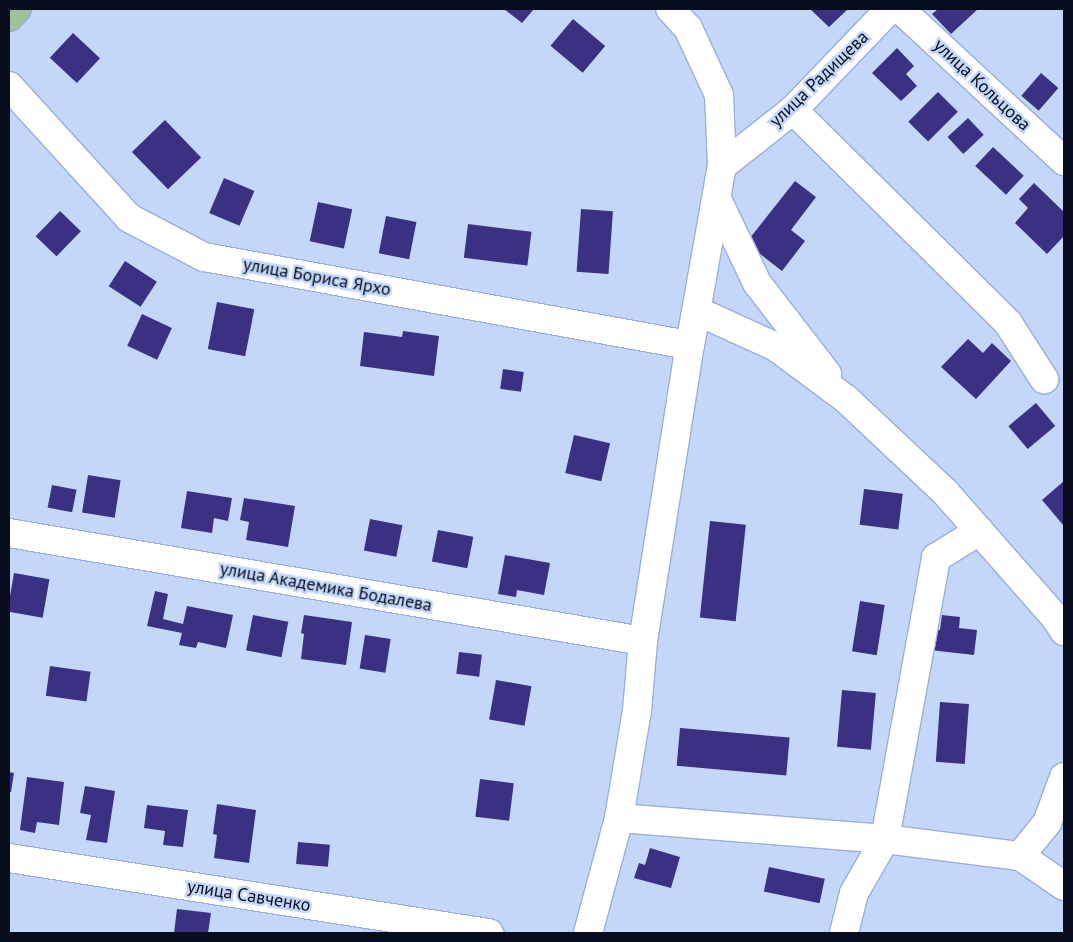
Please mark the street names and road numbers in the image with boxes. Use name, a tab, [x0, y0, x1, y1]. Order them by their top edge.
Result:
street label: улица Радищева	[765, 26, 873, 132]
street label: улица Кольцова	[929, 35, 1035, 135]
street label: улица Бориса Ярхо	[241, 253, 393, 301]
street label: улица Академика Бодалева	[218, 558, 434, 616]
street label: улица Савченко	[186, 876, 312, 916]

